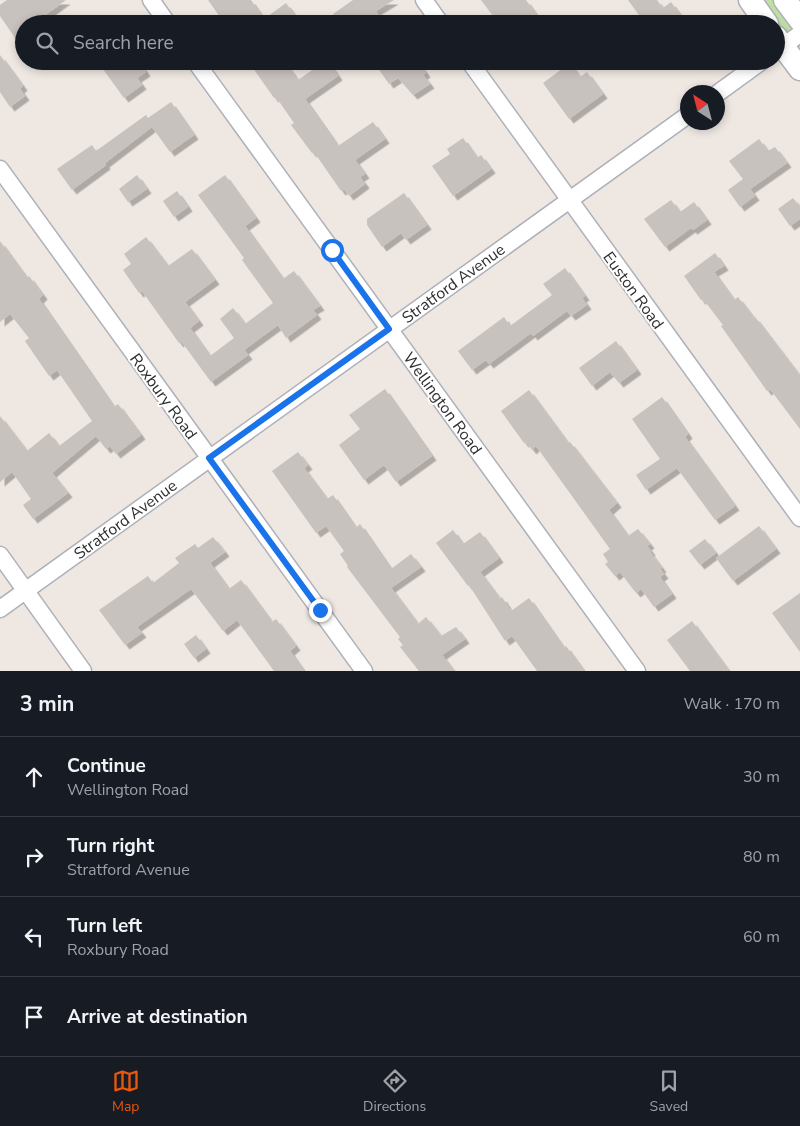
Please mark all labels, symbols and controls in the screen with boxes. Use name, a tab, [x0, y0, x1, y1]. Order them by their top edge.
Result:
search box	[15, 15, 785, 70]
icon: search	[33, 29, 61, 57]
text: Search here	[73, 30, 174, 56]
north arrow	[680, 85, 725, 130]
route start	[321, 239, 344, 262]
street label: Stratford Avenue	[397, 239, 510, 329]
street label: Euston Road	[598, 247, 669, 334]
street label: Wellington Road	[398, 348, 487, 459]
street label: Roxbury Road	[124, 349, 202, 444]
street label: Stratford Avenue	[69, 475, 182, 565]
route end	[309, 599, 332, 622]
text: 3 min	[20, 690, 74, 718]
text: Walk · 170 m	[684, 693, 780, 715]
text: Continue	[67, 753, 146, 779]
icon: ahead	[20, 763, 48, 791]
text: 30 m	[743, 766, 780, 788]
text: Wellington Road	[67, 779, 189, 801]
text: Turn right	[67, 833, 154, 859]
icon: right	[20, 843, 48, 871]
text: 80 m	[743, 846, 780, 868]
text: Stratford Avenue	[67, 859, 190, 881]
text: Turn left	[67, 913, 142, 939]
icon: left	[20, 923, 48, 951]
text: 60 m	[743, 926, 780, 948]
text: Roxbury Road	[67, 939, 169, 961]
icon: arrive	[20, 1003, 48, 1031]
text: Arrive at destination	[67, 1004, 248, 1030]
tab: Map	[112, 1067, 140, 1116]
tab: Directions	[363, 1067, 426, 1116]
tab: Saved	[650, 1067, 688, 1116]

